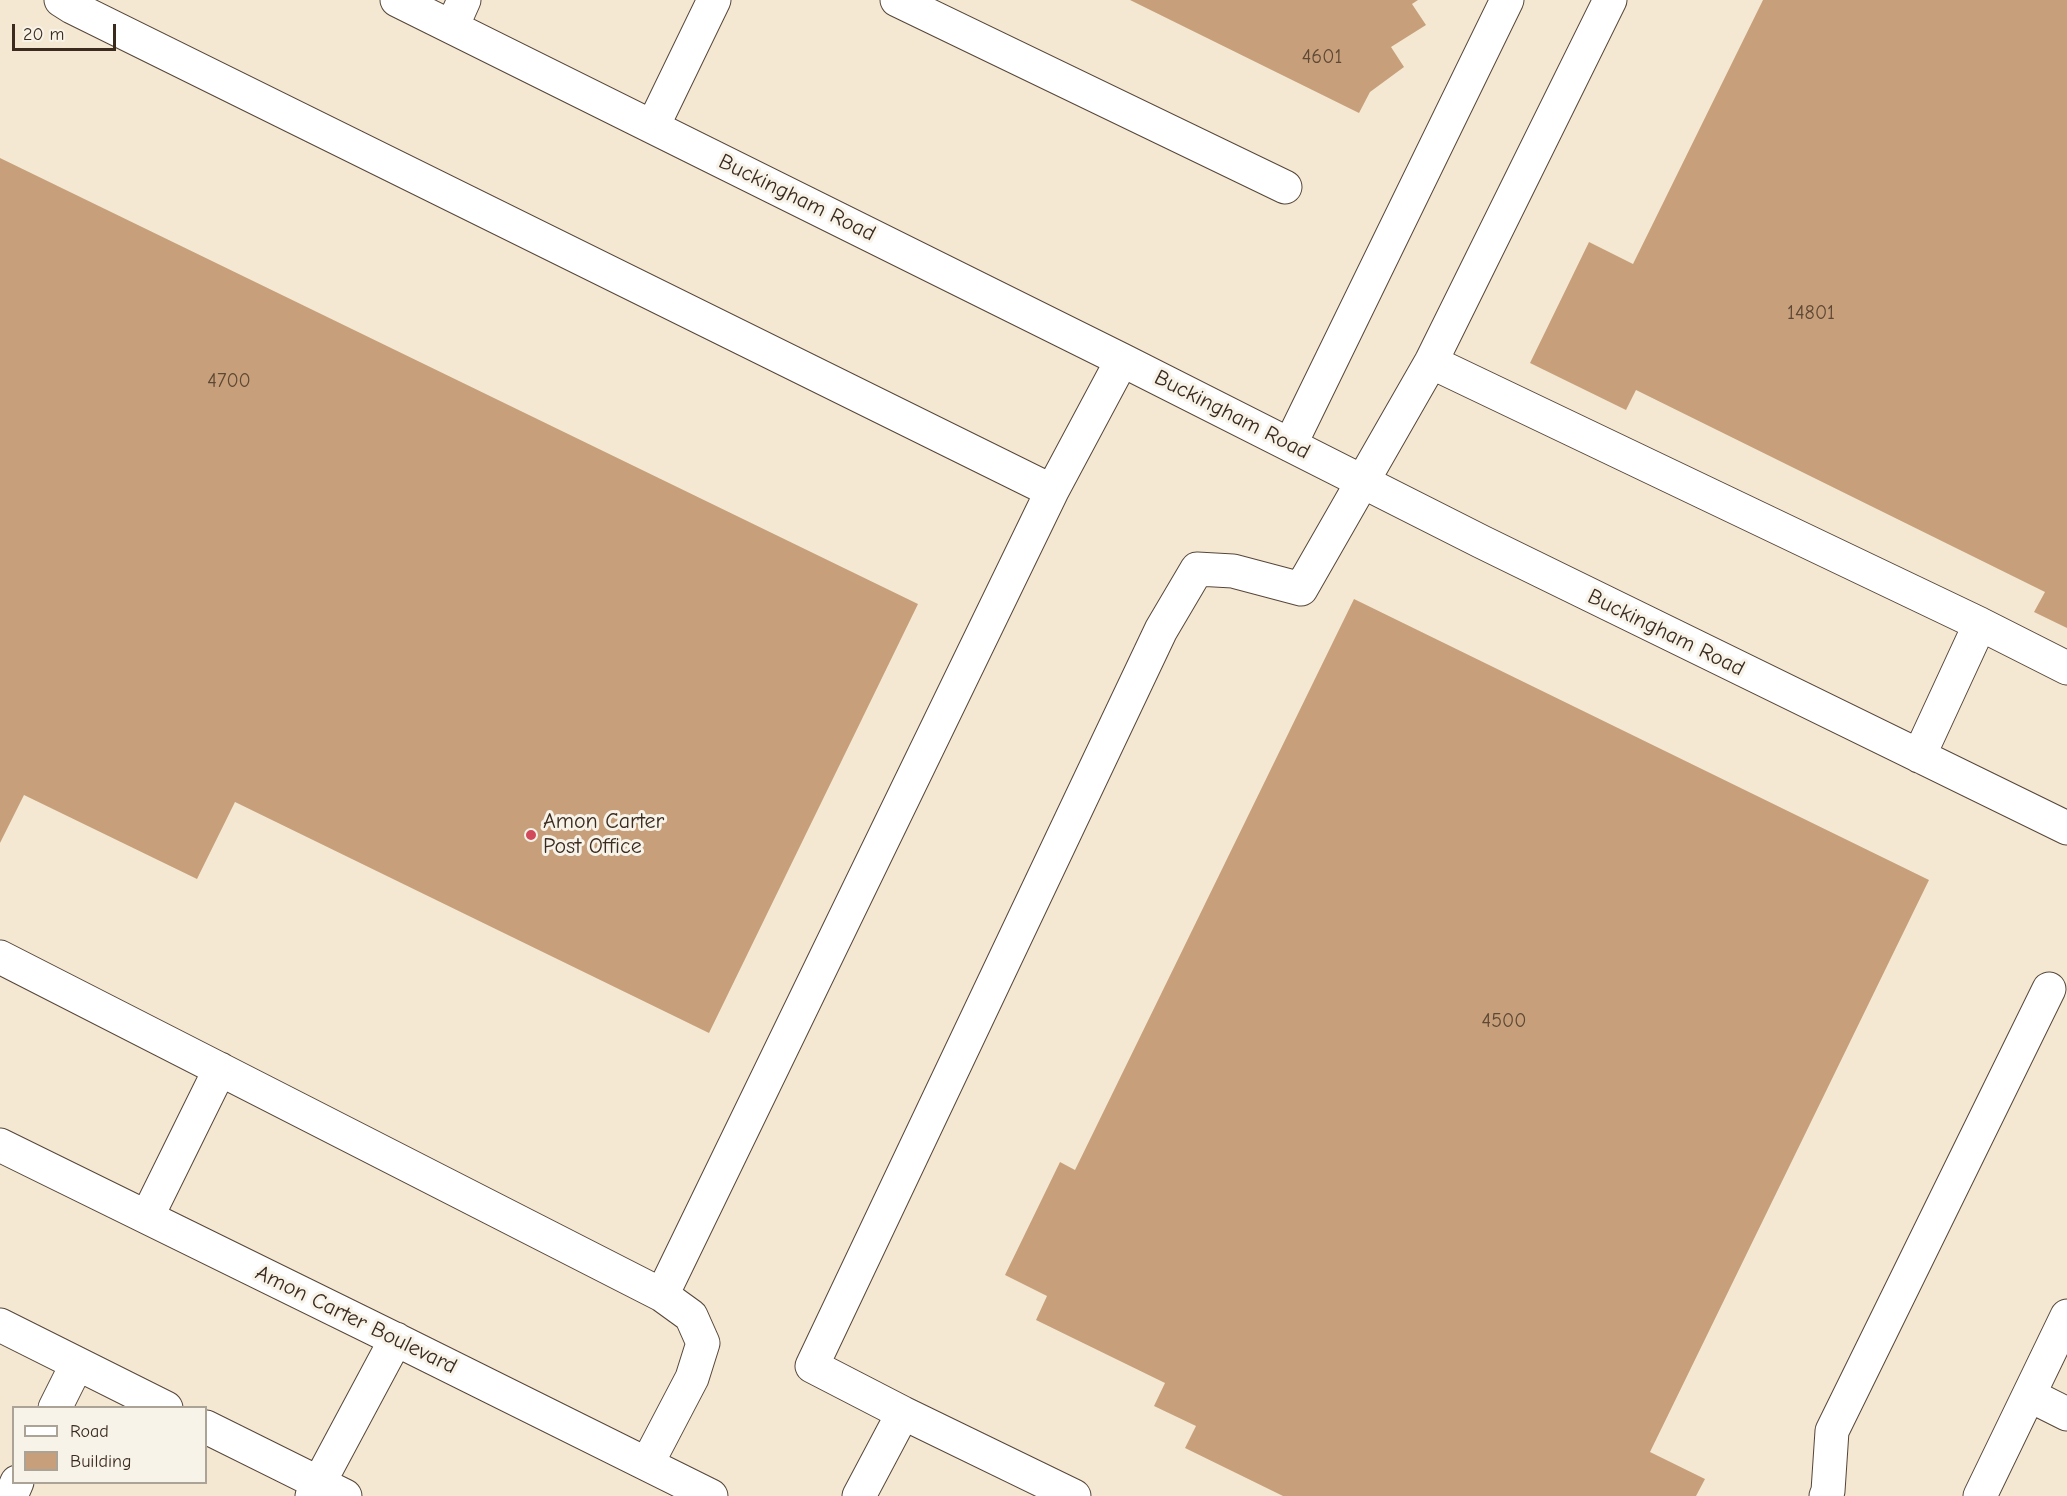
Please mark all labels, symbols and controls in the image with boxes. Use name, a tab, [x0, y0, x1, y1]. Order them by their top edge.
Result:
scale bar	[15, 12, 118, 50]
text: 20 m	[23, 24, 64, 45]
house number: 4601	[1302, 45, 1342, 69]
street label: Buckingham Road	[714, 149, 880, 247]
house number: 14801	[1787, 301, 1835, 325]
street label: Buckingham Road	[1150, 364, 1314, 466]
house number: 4700	[207, 369, 251, 393]
street label: Buckingham Road	[1583, 584, 1749, 682]
place label: Amon Carter Post Office	[543, 809, 664, 860]
marker: Amon Carter Post Office	[524, 828, 538, 842]
house number: 4500	[1482, 1009, 1526, 1033]
street label: Amon Carter Boulevard	[251, 1260, 461, 1380]
legend	[12, 1406, 207, 1484]
text: Road	[70, 1421, 109, 1442]
text: Building	[70, 1451, 132, 1472]

